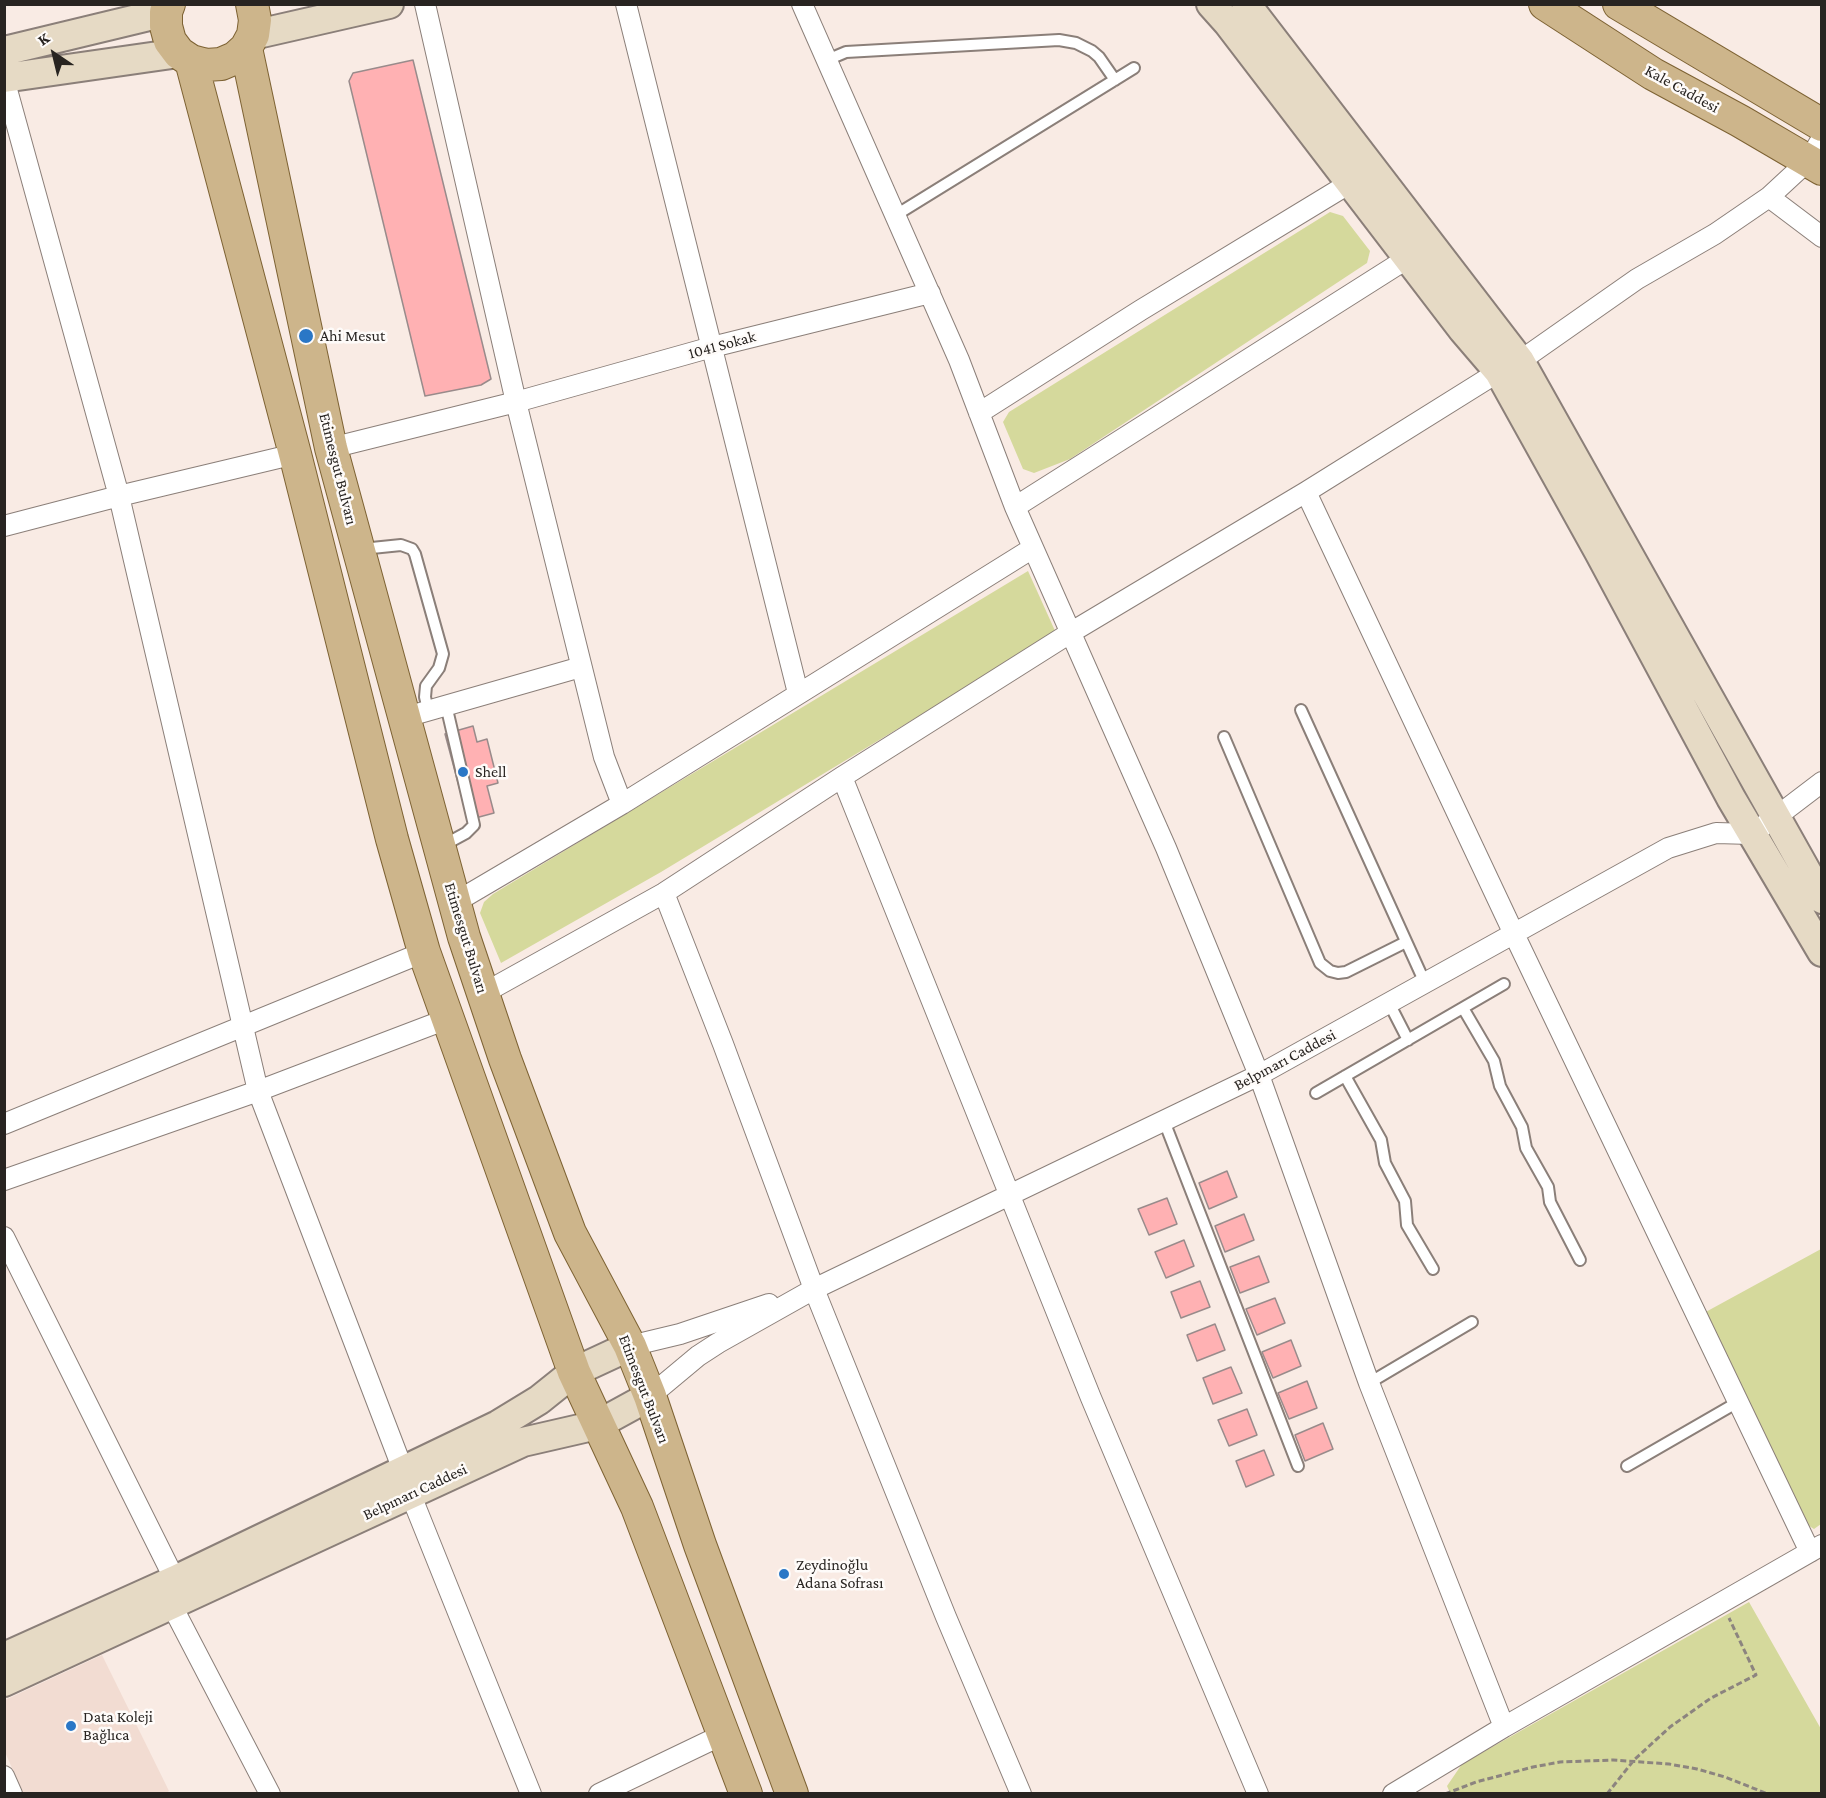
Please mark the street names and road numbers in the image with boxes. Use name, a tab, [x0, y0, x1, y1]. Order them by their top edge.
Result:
street label: Kale Caddesi	[1642, 61, 1722, 117]
street label: 1041 Sokak	[686, 327, 758, 363]
street label: Etimesgut Bulvarı	[315, 411, 361, 527]
street label: Etimesgut Bulvarı	[440, 880, 492, 996]
street label: Belpınarı Caddesi	[1231, 1025, 1339, 1095]
street label: Etimesgut Bulvarı	[614, 1332, 674, 1446]
street label: Belpınarı Caddesi	[360, 1460, 470, 1524]

